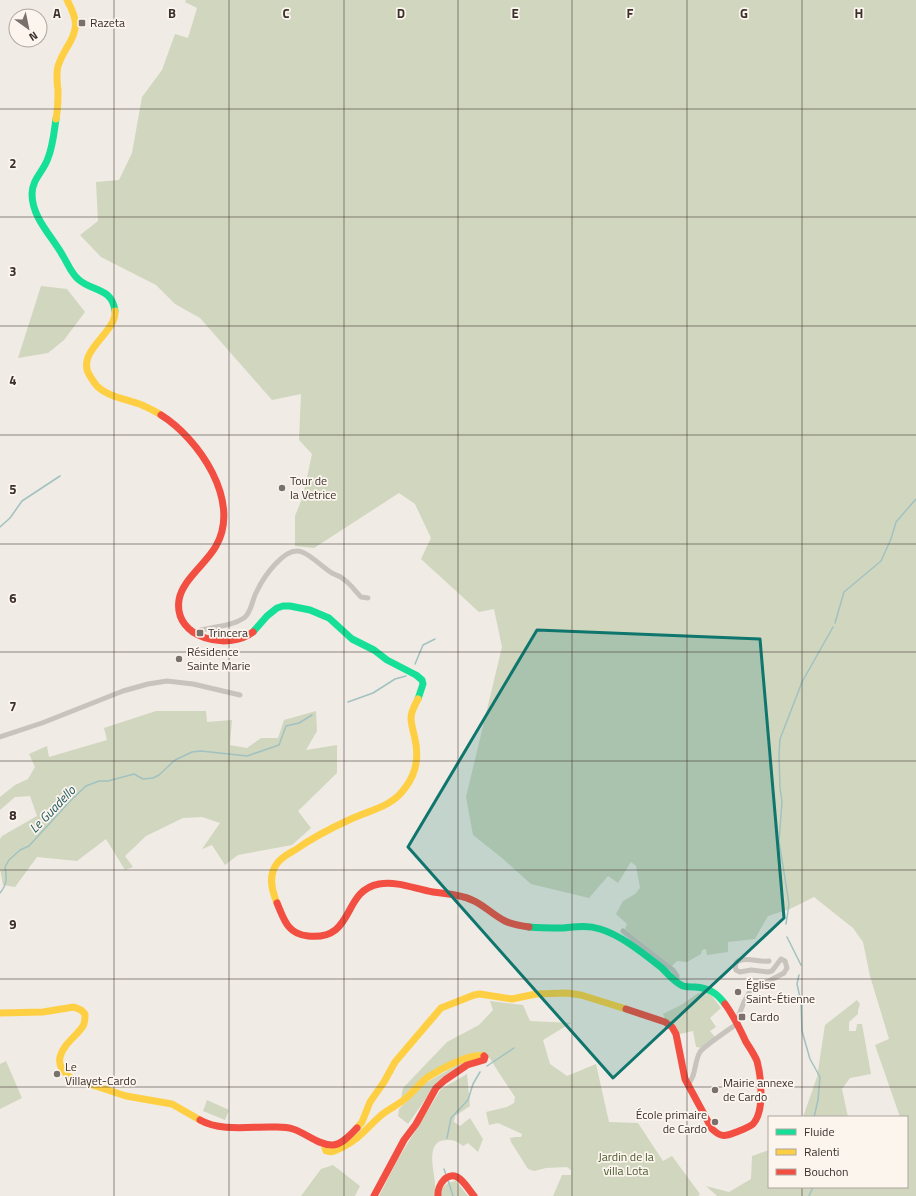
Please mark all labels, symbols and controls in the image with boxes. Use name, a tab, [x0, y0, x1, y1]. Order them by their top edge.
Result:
text: A	[53, 3, 61, 23]
text: B	[168, 3, 176, 23]
text: C	[282, 3, 290, 23]
text: D	[397, 3, 405, 23]
text: E	[511, 3, 519, 23]
text: F	[627, 3, 634, 23]
text: G	[740, 3, 748, 23]
text: H	[855, 3, 863, 23]
north arrow	[8, 8, 48, 48]
place label: Razeta	[90, 13, 125, 32]
marker: Razeta	[77, 18, 87, 28]
text: N	[26, 28, 41, 45]
text: 2	[9, 153, 17, 173]
text: 3	[9, 261, 17, 281]
text: 4	[9, 370, 17, 390]
place label: Tour de la Vetrice	[290, 471, 336, 504]
text: 5	[9, 479, 17, 499]
marker: Tour de la Vetrice	[277, 483, 287, 493]
text: 6	[9, 588, 17, 608]
place label: Trincera	[208, 623, 248, 642]
marker: Trincera	[195, 628, 205, 638]
place label: Résidence Sainte Marie	[187, 642, 250, 675]
marker: Résidence Sainte Marie	[174, 654, 184, 664]
text: 7	[9, 696, 17, 716]
water label: Le Guadello	[24, 780, 80, 837]
text: 8	[9, 805, 17, 825]
text: 9	[9, 914, 17, 934]
place label: Église Saint-Étienne	[746, 975, 815, 1008]
marker: Église Saint-Étienne	[733, 987, 743, 997]
place label: Cardo	[750, 1007, 779, 1026]
marker: Cardo	[737, 1012, 747, 1022]
place label: Le Villayet-Cardo	[65, 1057, 136, 1090]
marker: Le Villayet-Cardo	[52, 1069, 62, 1079]
place label: Mairie annexe de Cardo	[723, 1073, 793, 1106]
marker: Mairie annexe de Cardo	[710, 1085, 720, 1095]
place label: École primaire de Cardo	[636, 1105, 707, 1138]
legend	[768, 1116, 908, 1188]
marker: École primaire de Cardo	[710, 1117, 720, 1127]
text: Fluide	[804, 1122, 835, 1141]
text: Ralenti	[804, 1142, 839, 1161]
park label: Jardin de la villa Lota	[598, 1147, 654, 1180]
text: Bouchon	[804, 1162, 849, 1181]

